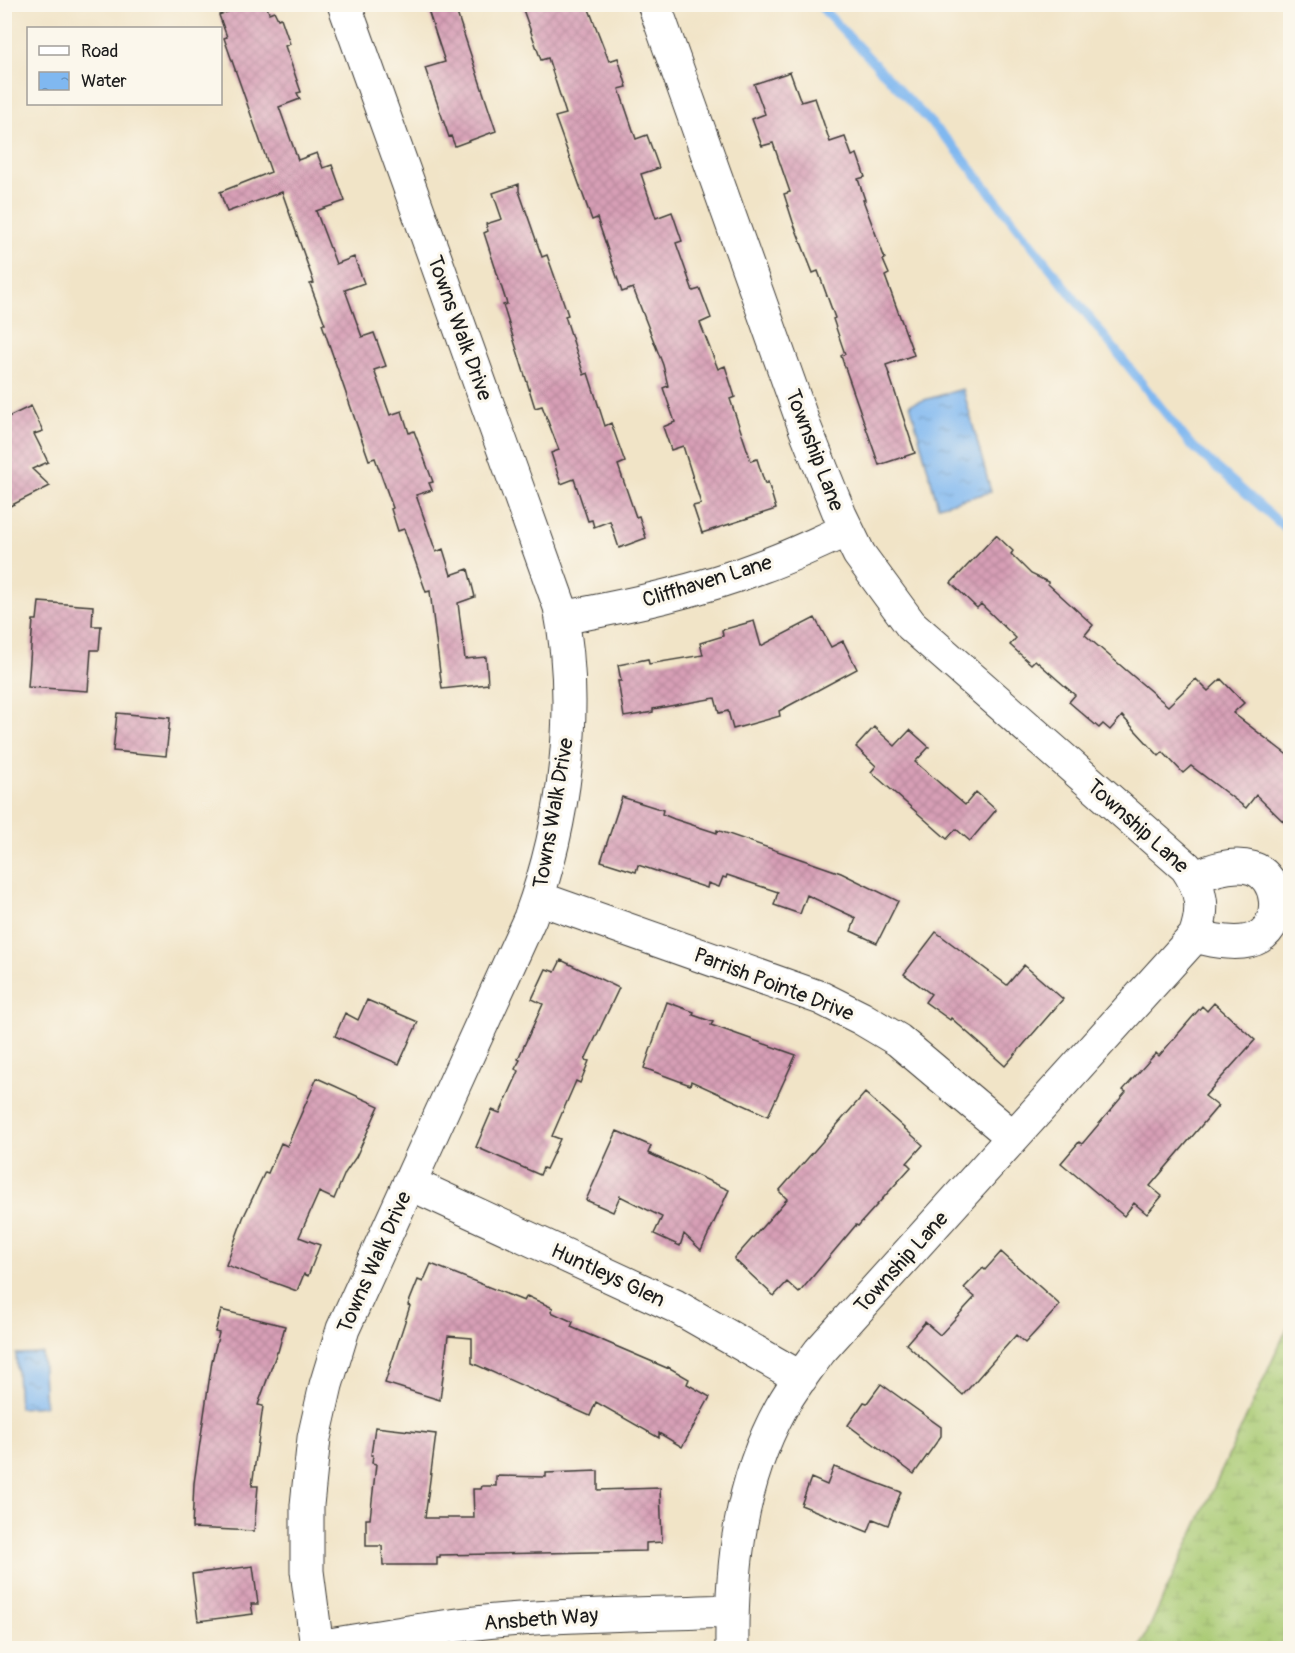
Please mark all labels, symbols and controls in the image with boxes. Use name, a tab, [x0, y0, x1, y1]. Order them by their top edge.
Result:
legend	[27, 27, 222, 105]
text: Road	[81, 40, 118, 63]
text: Water	[81, 70, 127, 93]
street label: Towns Walk Drive	[421, 252, 498, 405]
street label: Township Lane	[779, 385, 850, 516]
street label: Cliffhaven Lane	[639, 549, 776, 614]
street label: Towns Walk Drive	[527, 735, 580, 890]
street label: Township Lane	[1081, 773, 1195, 880]
street label: Parrish Pointe Drive	[690, 942, 858, 1028]
street label: Towns Walk Drive	[331, 1187, 418, 1337]
street label: Township Lane	[848, 1205, 955, 1319]
street label: Huntleys Glen	[546, 1237, 669, 1314]
street label: Ansbeth Way	[483, 1602, 599, 1637]

